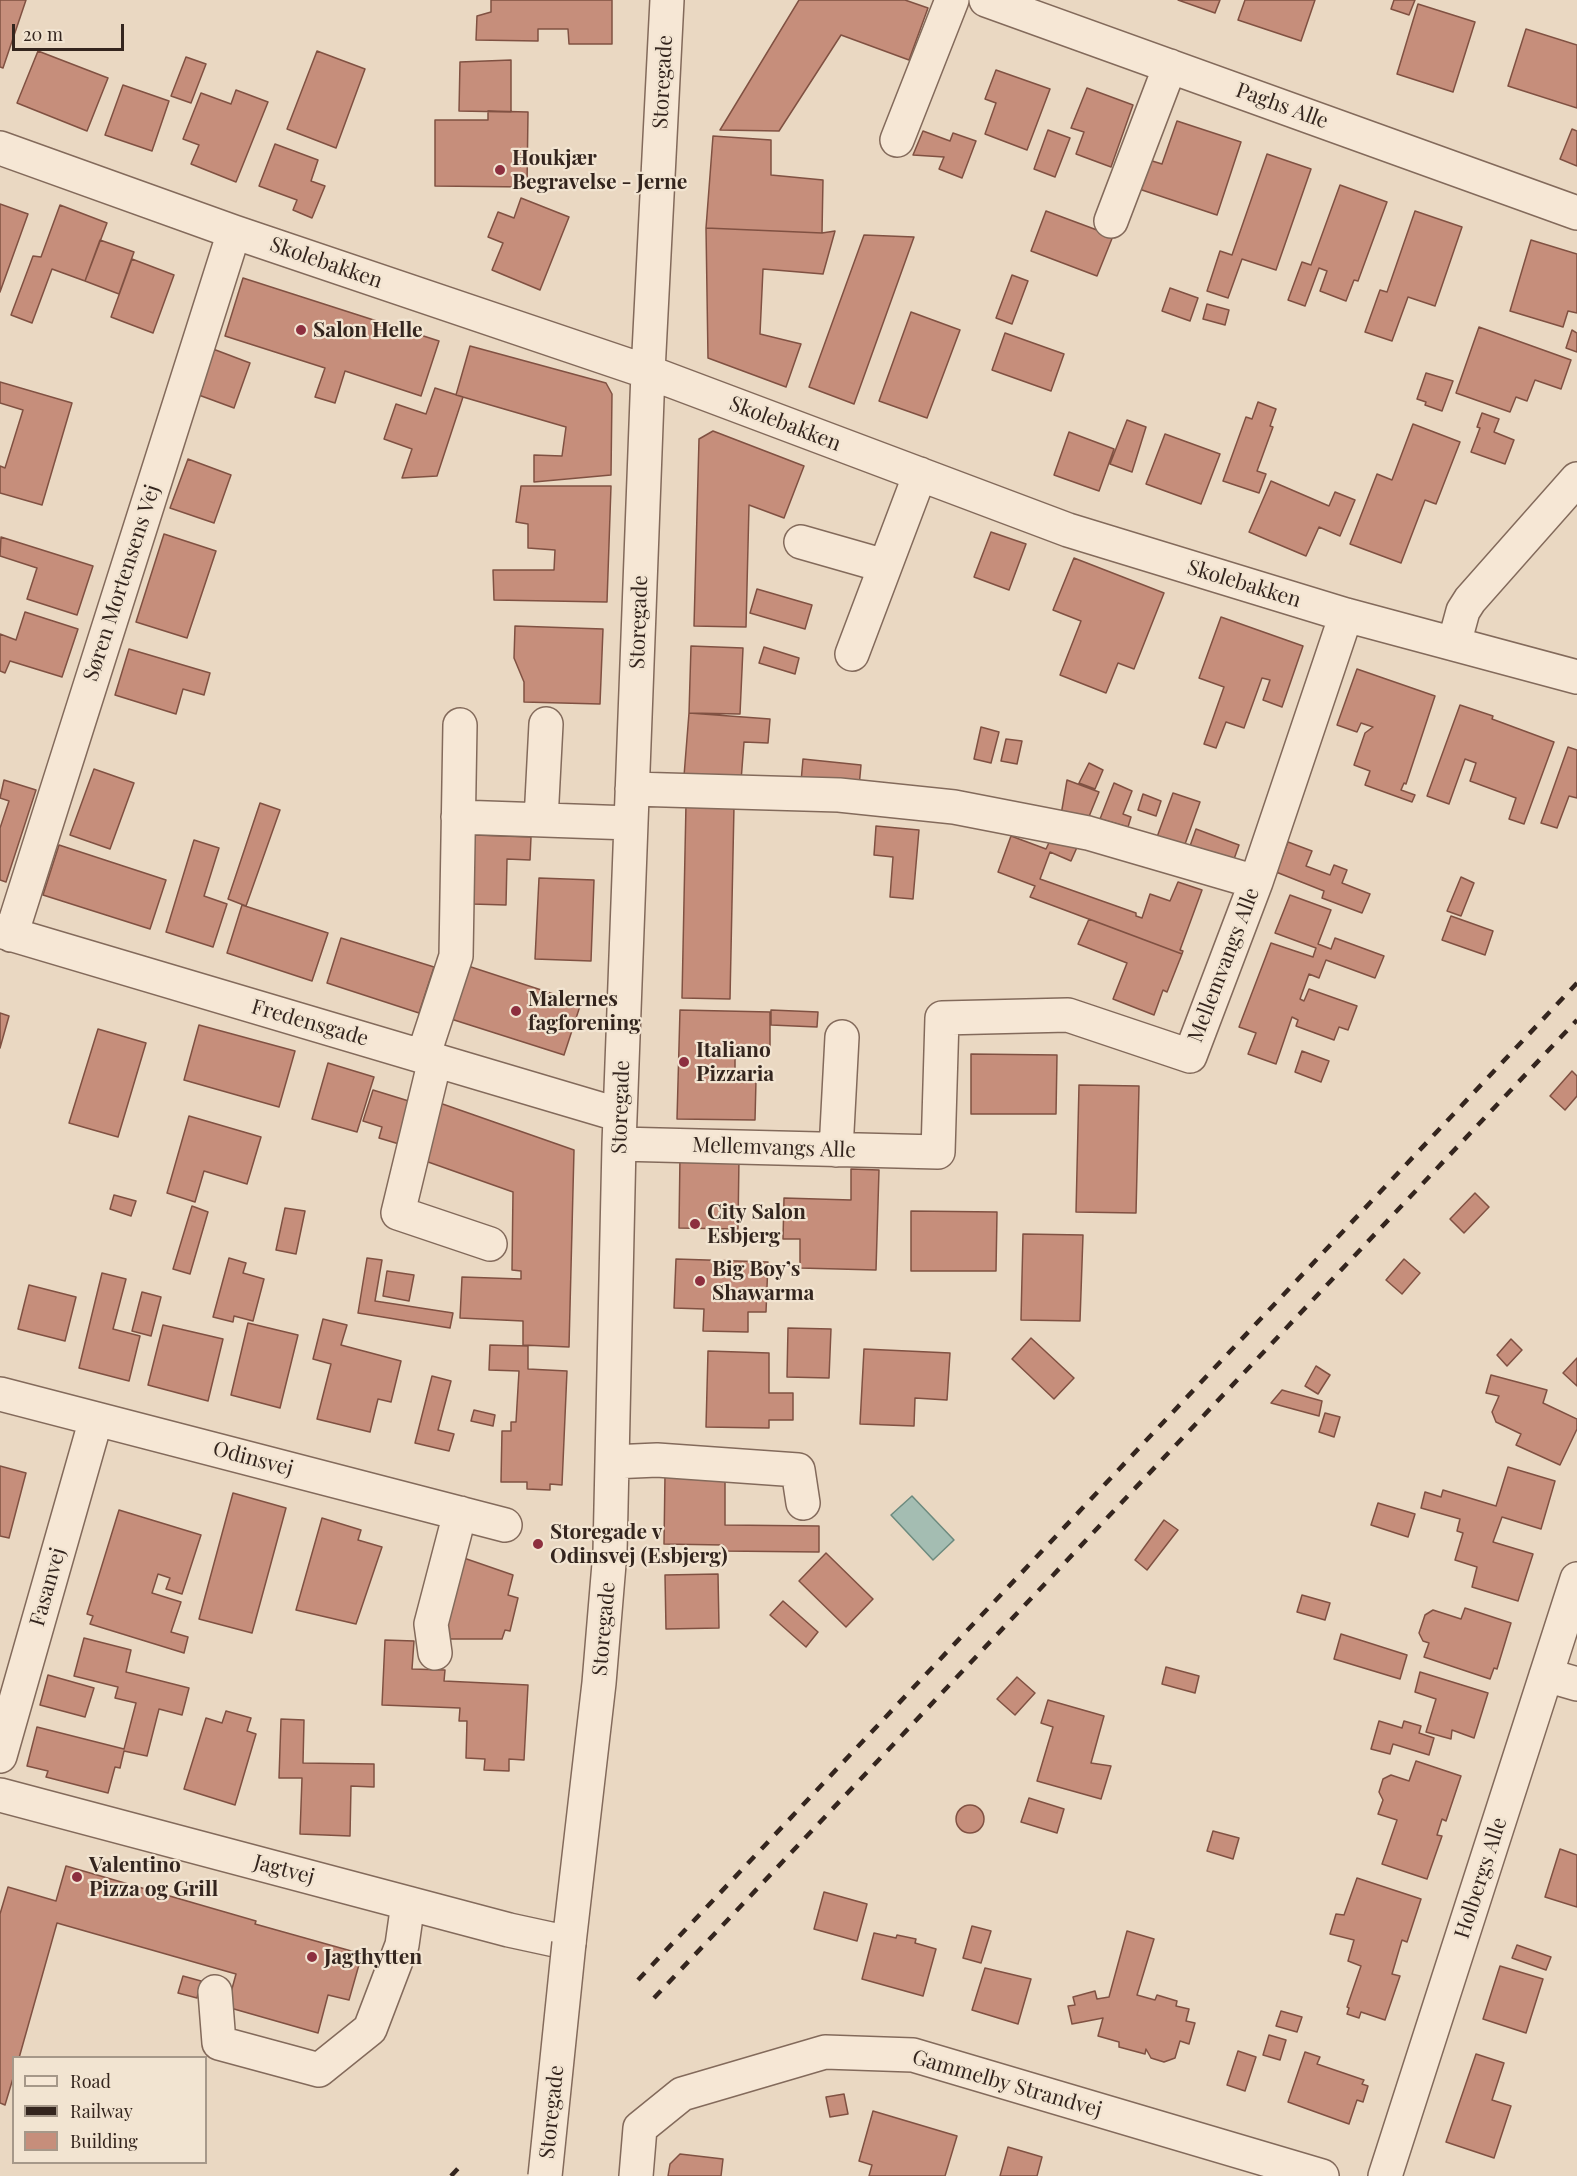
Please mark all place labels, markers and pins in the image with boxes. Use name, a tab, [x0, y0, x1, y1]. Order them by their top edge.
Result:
place label: Houkjær Begravelse - Jerne	[512, 145, 687, 195]
marker: Houkjær Begravelse - Jerne	[493, 163, 507, 177]
place label: Salon Helle	[313, 317, 423, 343]
marker: Salon Helle	[294, 323, 308, 337]
place label: Malernes fagforening	[528, 986, 641, 1036]
marker: Malernes fagforening	[509, 1004, 523, 1018]
place label: Italiano Pizzaria	[696, 1037, 774, 1087]
marker: Italiano Pizzaria	[677, 1055, 691, 1069]
place label: City Salon Esbjerg	[707, 1199, 806, 1249]
marker: City Salon Esbjerg	[688, 1217, 702, 1231]
place label: Big Boy’s Shawarma	[712, 1256, 814, 1306]
marker: Big Boy’s Shawarma	[693, 1274, 707, 1288]
place label: Storegade v Odinsvej (Esbjerg)	[550, 1519, 728, 1569]
marker: Storegade v Odinsvej (Esbjerg)	[531, 1537, 545, 1551]
place label: Valentino Pizza og Grill	[89, 1852, 218, 1902]
marker: Valentino Pizza og Grill	[70, 1870, 84, 1884]
place label: Jagthytten	[324, 1944, 422, 1970]
marker: Jagthytten	[305, 1950, 319, 1964]

